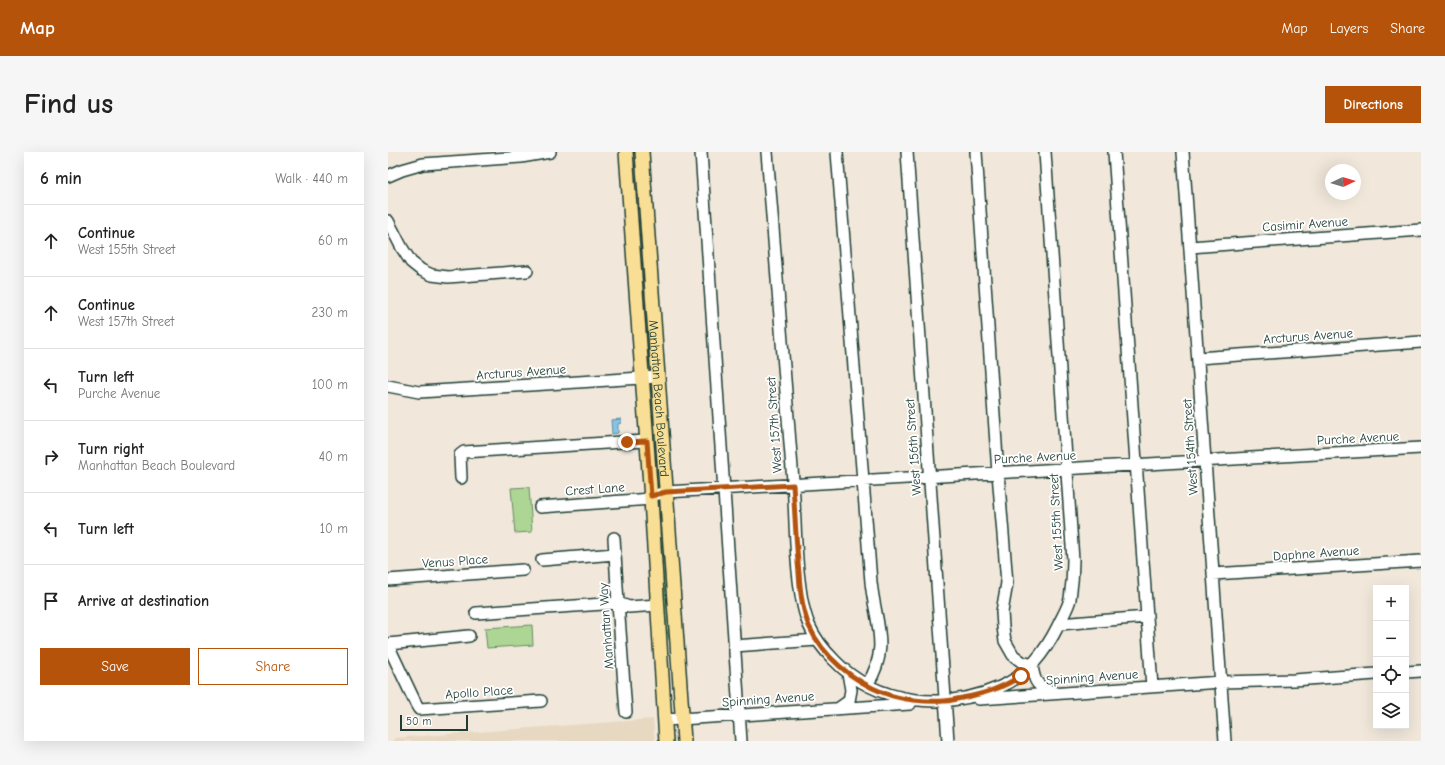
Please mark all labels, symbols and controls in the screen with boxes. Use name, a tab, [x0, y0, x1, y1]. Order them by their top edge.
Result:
text: Map	[20, 17, 55, 39]
text: Map	[1281, 20, 1308, 37]
text: Layers	[1330, 20, 1368, 37]
text: Share	[1390, 20, 1425, 37]
button: Directions	[1325, 86, 1421, 123]
text: Find us	[24, 88, 113, 120]
north arrow	[1325, 164, 1361, 200]
text: 6 min	[40, 169, 82, 188]
text: Walk · 440 m	[275, 171, 348, 186]
street label: Casimir Avenue	[1262, 213, 1349, 234]
text: Continue	[78, 224, 135, 242]
icon: ahead	[40, 230, 62, 252]
text: 60 m	[318, 233, 348, 248]
text: West 155th Street	[78, 242, 175, 257]
text: Continue	[78, 296, 135, 314]
icon: ahead	[40, 302, 62, 324]
text: 230 m	[312, 305, 348, 320]
text: West 157th Street	[78, 314, 174, 329]
street label: Manhattan Beach Boulevard	[646, 319, 673, 477]
street label: Arcturus Avenue	[1263, 325, 1354, 347]
street label: Arcturus Avenue	[476, 361, 567, 383]
text: Turn left	[78, 368, 134, 386]
icon: left	[40, 374, 62, 396]
street label: West 157th Street	[763, 375, 785, 474]
text: 100 m	[312, 377, 348, 392]
text: Purche Avenue	[78, 386, 160, 401]
street label: West 156th Street	[902, 397, 924, 496]
street label: West 154th Street	[1179, 397, 1201, 496]
street label: Purche Avenue	[1316, 428, 1400, 448]
route end	[618, 433, 636, 451]
text: Turn right	[78, 440, 144, 458]
icon: right	[40, 446, 62, 468]
street label: Purche Avenue	[993, 447, 1077, 467]
text: 40 m	[319, 449, 348, 464]
text: Manhattan Beach Boulevard	[78, 458, 235, 473]
street label: West 155th Street	[1046, 472, 1066, 571]
street label: Crest Lane	[565, 479, 626, 499]
icon: left	[40, 518, 62, 540]
text: Turn left	[78, 520, 134, 538]
text: 10 m	[320, 521, 348, 536]
street label: Daphne Avenue	[1272, 542, 1360, 563]
street label: Venus Place	[422, 551, 489, 571]
street label: Manhattan Way	[595, 582, 617, 670]
map controls	[1373, 585, 1409, 729]
button: +	[1373, 585, 1409, 621]
icon: arrive	[40, 590, 62, 612]
text: Arrive at destination	[78, 592, 209, 610]
button: −	[1373, 621, 1409, 657]
button: Save	[40, 648, 190, 685]
button: Share	[198, 648, 348, 685]
button: locate	[1373, 657, 1409, 693]
street label: Spinning Avenue	[1045, 666, 1139, 688]
route start	[1012, 667, 1030, 685]
street label: Apollo Place	[445, 682, 514, 702]
street label: Spinning Avenue	[721, 688, 815, 710]
button: layers	[1373, 693, 1409, 729]
scale bar	[400, 713, 468, 732]
text: 50 m	[406, 715, 431, 728]

